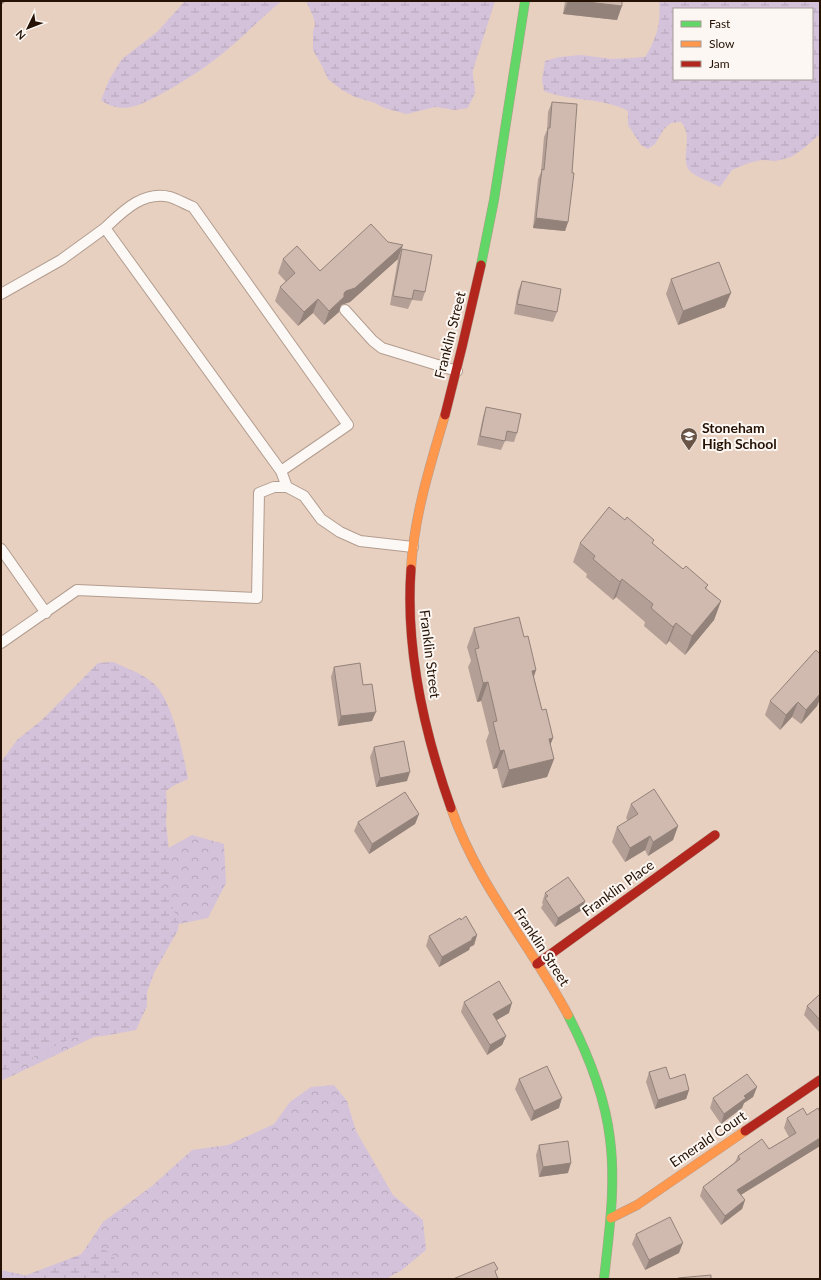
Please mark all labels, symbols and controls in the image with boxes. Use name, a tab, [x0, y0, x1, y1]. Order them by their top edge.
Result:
north arrow	[8, 8, 48, 48]
legend	[673, 8, 813, 80]
text: Fast	[709, 16, 731, 31]
text: N	[13, 28, 28, 43]
text: Slow	[709, 36, 735, 51]
text: Jam	[709, 56, 730, 71]
street label: Franklin Street	[430, 290, 469, 380]
place label: Stoneham High School	[702, 419, 777, 452]
school or university icon: Stoneham High School	[679, 426, 699, 451]
street label: Franklin Street	[417, 609, 444, 699]
street label: Franklin Place	[578, 856, 657, 919]
street label: Franklin Street	[511, 905, 574, 989]
street label: Emerald Court	[666, 1107, 749, 1170]

